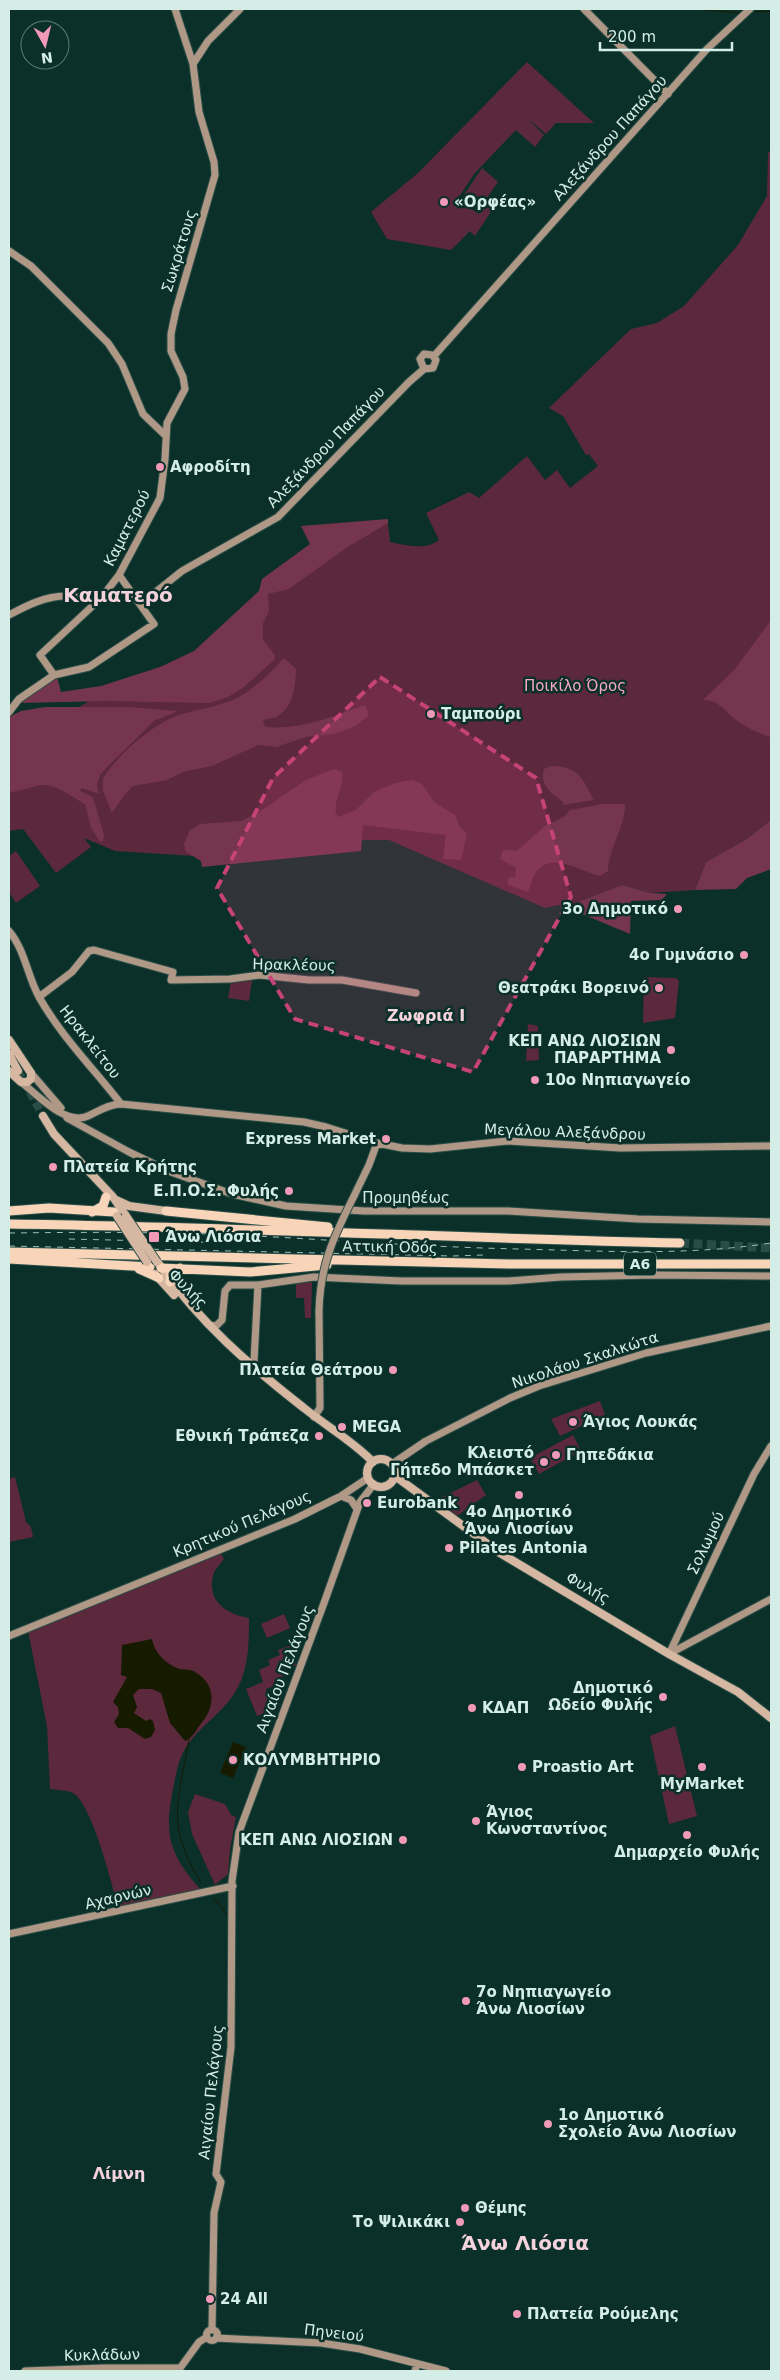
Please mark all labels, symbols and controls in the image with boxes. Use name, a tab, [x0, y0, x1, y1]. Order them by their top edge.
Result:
north arrow	[20, 20, 70, 70]
scale bar	[600, 20, 732, 52]
text: 200 m	[608, 28, 656, 46]
text: N	[40, 49, 54, 67]
street label: Αλεξάνδρου Παπάγου	[549, 72, 671, 204]
place label: «Ορφέας»	[454, 193, 536, 211]
marker: «Ορφέας»	[438, 196, 450, 208]
street label: Σωκράτους	[158, 207, 200, 295]
street label: Αλεξάνδρου Παπάγου	[263, 382, 389, 512]
place label: Αφροδίτη	[170, 458, 251, 476]
marker: Αφροδίτη	[154, 461, 166, 473]
street label: Καματερού	[100, 487, 154, 569]
district label: Καματερό	[63, 583, 173, 607]
park label: Ποικίλο Όρος	[524, 677, 626, 695]
place label: Ταμπούρι	[441, 705, 522, 723]
marker: Ταμπούρι	[425, 708, 437, 720]
place label: 3ο Δημοτικό	[562, 900, 668, 918]
marker: 3ο Δημοτικό	[672, 903, 684, 915]
place label: 4ο Γυμνάσιο	[629, 946, 734, 964]
marker: 4ο Γυμνάσιο	[738, 949, 750, 961]
street label: Ηρακλέους	[252, 955, 336, 975]
place label: Θεατράκι Βορεινό	[498, 979, 649, 997]
marker: Θεατράκι Βορεινό	[653, 982, 665, 994]
street label: Ηρακλείτου	[56, 1002, 124, 1082]
district label: Ζωφριά Ι	[387, 1006, 465, 1025]
place label: ΚΕΠ ΑΝΩ ΛΙΟΣΙΩΝ ΠΑΡΑΡΤΗΜΑ	[508, 1032, 661, 1067]
marker: ΚΕΠ ΑΝΩ ΛΙΟΣΙΩΝ ΠΑΡΑΡΤΗΜΑ	[665, 1044, 677, 1056]
place label: 10ο Νηπιαγωγείο	[545, 1071, 691, 1089]
marker: 10ο Νηπιαγωγείο	[529, 1074, 541, 1086]
street label: Μεγάλου Αλεξάνδρου	[484, 1120, 646, 1144]
place label: Express Market	[245, 1130, 376, 1148]
marker: Express Market	[380, 1133, 392, 1145]
place label: Πλατεία Κρήτης	[63, 1158, 197, 1176]
marker: Πλατεία Κρήτης	[47, 1161, 59, 1173]
place label: Ε.Π.Ο.Σ. Φυλής	[153, 1182, 279, 1200]
marker: Ε.Π.Ο.Σ. Φυλής	[283, 1185, 295, 1197]
street label: Προμηθέως	[362, 1189, 450, 1207]
place label: Άνω Λιόσια	[165, 1228, 261, 1246]
marker: Άνω Λιόσια	[147, 1230, 161, 1244]
street label: Αττική Οδός	[342, 1237, 438, 1257]
road number: Α6	[624, 1252, 656, 1276]
street label: Φυλής	[165, 1266, 211, 1312]
street label: Νικολάου Σκαλκώτα	[509, 1328, 661, 1392]
place label: Πλατεία Θεάτρου	[239, 1361, 383, 1379]
marker: Πλατεία Θεάτρου	[387, 1364, 399, 1376]
place label: Άγιος Λουκάς	[583, 1413, 697, 1431]
marker: Άγιος Λουκάς	[567, 1416, 579, 1428]
place label: MEGA	[352, 1418, 401, 1436]
marker: MEGA	[336, 1421, 348, 1433]
place label: Εθνική Τράπεζα	[175, 1427, 309, 1445]
marker: Εθνική Τράπεζα	[313, 1430, 325, 1442]
place label: Κλειστό Γήπεδο Μπάσκετ	[390, 1444, 534, 1479]
place label: Γηπεδάκια	[566, 1446, 654, 1464]
marker: Γηπεδάκια	[550, 1449, 562, 1461]
marker: Κλειστό Γήπεδο Μπάσκετ	[538, 1456, 550, 1468]
street label: Κρητικού Πελάγους	[170, 1487, 314, 1561]
marker: 4ο Δημοτικό Άνω Λιοσίων	[513, 1489, 525, 1501]
place label: Eurobank	[377, 1494, 458, 1512]
marker: Eurobank	[361, 1497, 373, 1509]
place label: 4ο Δημοτικό Άνω Λιοσίων	[465, 1503, 573, 1538]
street label: Σολωμού	[684, 1509, 728, 1577]
place label: Pilates Antonia	[459, 1539, 588, 1557]
marker: Pilates Antonia	[443, 1542, 455, 1554]
street label: Φυλής	[563, 1568, 613, 1608]
street label: Αιγαίου Πελάγους	[252, 1603, 318, 1735]
place label: Δημοτικό Ωδείο Φυλής	[548, 1679, 653, 1714]
marker: Δημοτικό Ωδείο Φυλής	[657, 1691, 669, 1703]
place label: ΚΔΑΠ	[482, 1699, 529, 1717]
marker: ΚΔΑΠ	[466, 1702, 478, 1714]
place label: ΚΟΛΥΜΒΗΤΗΡΙΟ	[243, 1751, 381, 1769]
marker: ΚΟΛΥΜΒΗΤΗΡΙΟ	[227, 1754, 239, 1766]
place label: Proastio Art	[532, 1758, 634, 1776]
marker: Proastio Art	[516, 1761, 528, 1773]
marker: MyMarket	[696, 1761, 708, 1773]
place label: MyMarket	[660, 1775, 744, 1793]
place label: Άγιος Κωνσταντίνος	[486, 1803, 608, 1838]
marker: Άγιος Κωνσταντίνος	[470, 1815, 482, 1827]
marker: Δημαρχείο Φυλής	[681, 1829, 693, 1841]
place label: ΚΕΠ ΑΝΩ ΛΙΟΣΙΩΝ	[240, 1831, 393, 1849]
marker: ΚΕΠ ΑΝΩ ΛΙΟΣΙΩΝ	[397, 1834, 409, 1846]
place label: Δημαρχείο Φυλής	[614, 1843, 760, 1861]
street label: Αχαρνών	[83, 1881, 153, 1913]
place label: 7o Νηπιαγωγείο Άνω Λιοσίων	[476, 1983, 611, 2018]
marker: 7o Νηπιαγωγείο Άνω Λιοσίων	[460, 1995, 472, 2007]
street label: Αιγαίου Πελάγους	[195, 2024, 227, 2160]
place label: 1ο Δημοτικό Σχολείο Άνω Λιοσίων	[558, 2106, 736, 2141]
marker: 1ο Δημοτικό Σχολείο Άνω Λιοσίων	[542, 2118, 554, 2130]
district label: Λίμνη	[93, 2164, 145, 2183]
place label: Θέμης	[475, 2199, 527, 2217]
marker: Θέμης	[459, 2202, 471, 2214]
place label: Το Ψιλικάκι	[353, 2213, 450, 2231]
marker: Το Ψιλικάκι	[454, 2216, 466, 2228]
district label: Άνω Λιόσια	[461, 2231, 589, 2255]
place label: 24 All	[220, 2290, 268, 2308]
marker: 24 All	[204, 2293, 216, 2305]
place label: Πλατεία Ρούμελης	[527, 2305, 679, 2323]
marker: Πλατεία Ρούμελης	[511, 2308, 523, 2320]
street label: Πηνειού	[303, 2320, 365, 2346]
street label: Κυκλάδων	[64, 2345, 140, 2365]

